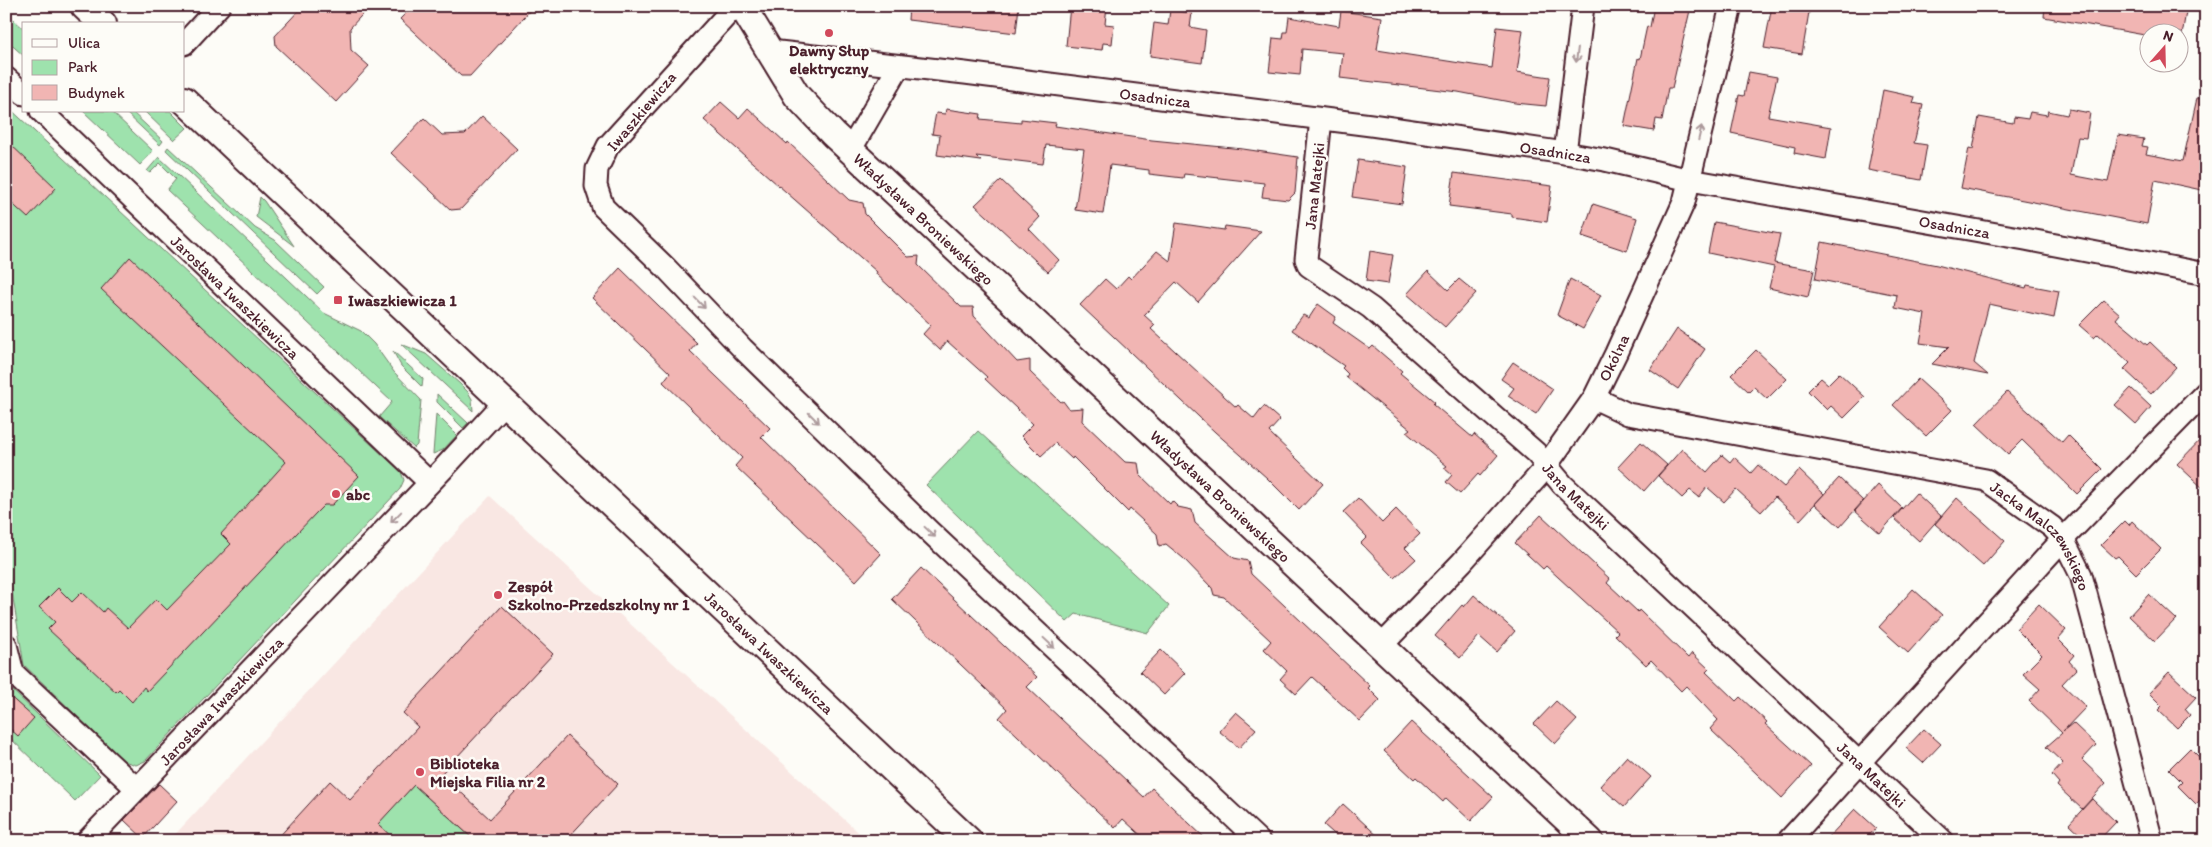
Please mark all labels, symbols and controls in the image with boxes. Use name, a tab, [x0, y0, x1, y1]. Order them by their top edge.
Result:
legend	[22, 22, 185, 112]
north arrow	[2140, 22, 2190, 72]
marker: Dawny Słup elektryczny	[823, 27, 835, 39]
text: N	[2161, 27, 2176, 46]
text: Ulica	[68, 34, 101, 52]
place label: Dawny Słup elektryczny	[789, 41, 870, 79]
one-way arrow	[1572, 46, 1582, 62]
text: Park	[68, 58, 98, 76]
street label: Iwaszkiewicza	[603, 68, 680, 155]
text: Budynek	[68, 84, 125, 102]
street label: Osadnicza	[1118, 84, 1193, 112]
one-way arrow	[1696, 125, 1705, 141]
street label: Osadnicza	[1519, 138, 1593, 168]
street label: Jana Matejki	[1300, 142, 1329, 231]
street label: Władysława Broniewskiego	[849, 149, 998, 289]
street label: Osadnicza	[1917, 211, 1992, 243]
street label: Jarosława Iwaszkiewicza	[167, 231, 304, 364]
place label: Iwaszkiewicza 1	[348, 291, 457, 310]
marker: Iwaszkiewicza 1	[332, 294, 344, 306]
one-way arrow	[694, 297, 706, 309]
street label: Okólna	[1595, 331, 1634, 385]
one-way arrow	[808, 412, 820, 425]
street label: Władysława Broniewskiego	[1146, 426, 1294, 566]
street label: Jana Matejki	[1538, 459, 1614, 534]
street label: Jacka Malczewskiego	[1986, 477, 2094, 593]
place label: abc	[346, 485, 371, 504]
marker: abc	[330, 488, 342, 500]
one-way arrow	[390, 511, 402, 524]
one-way arrow	[924, 526, 937, 538]
place label: Zespół Szkolno-Przedszkolny nr 1	[508, 577, 690, 615]
street label: Jarosława Iwaszkiewicza	[700, 587, 838, 719]
marker: Zespół Szkolno-Przedszkolny nr 1	[492, 589, 504, 601]
street label: Jarosława Iwaszkiewicza	[156, 632, 288, 769]
one-way arrow	[1043, 637, 1055, 649]
street label: Jana Matejki	[1833, 738, 1910, 812]
place label: Biblioteka Miejska Filia nr 2	[430, 754, 546, 792]
marker: Biblioteka Miejska Filia nr 2	[414, 766, 426, 778]

